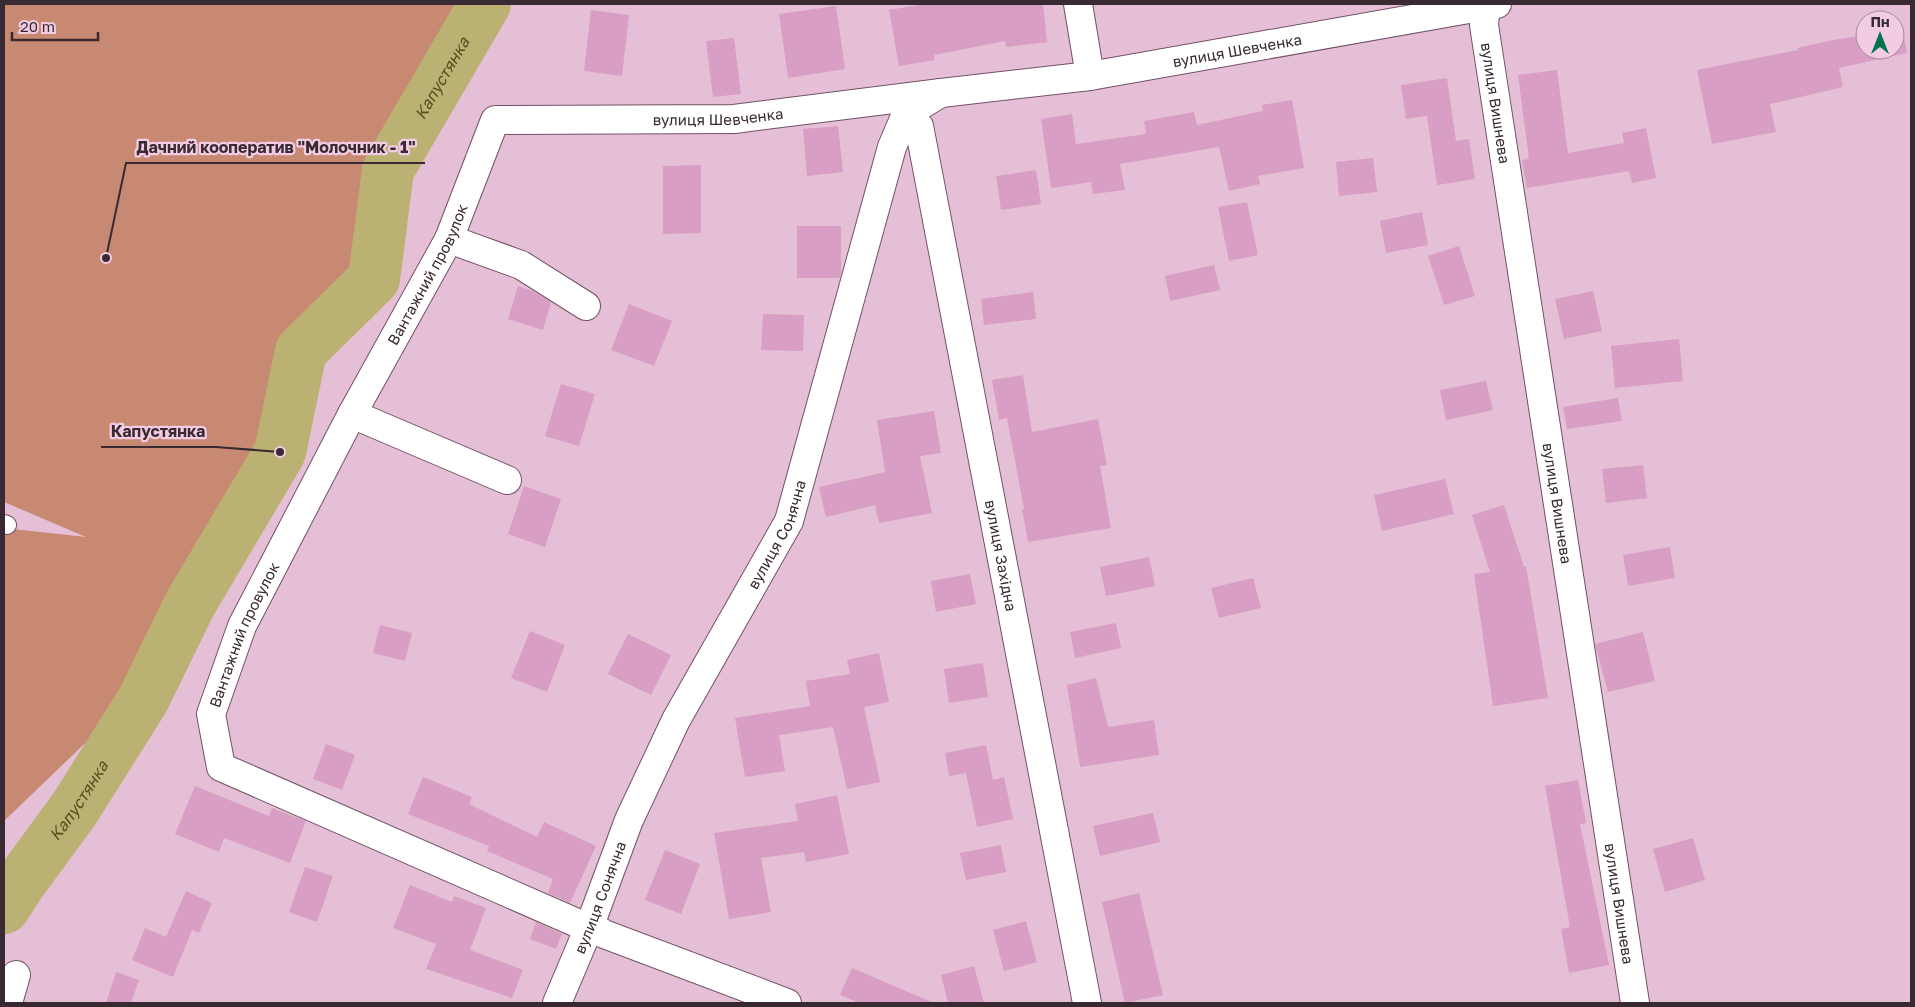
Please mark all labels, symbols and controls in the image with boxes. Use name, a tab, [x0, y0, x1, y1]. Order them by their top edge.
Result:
scale bar	[12, 10, 99, 42]
north arrow	[1855, 10, 1905, 60]
text: Пн	[1870, 13, 1890, 30]
text: 20 m	[20, 17, 55, 35]
street label: вулиця Шевченка	[1171, 30, 1303, 70]
water label: Капустянка	[410, 33, 474, 123]
street label: вулиця Вишнева	[1478, 41, 1514, 165]
street label: вулиця Шевченка	[653, 104, 784, 128]
callout: Дачний кооператив "Молочник - 1"	[126, 132, 425, 163]
text: Дачний кооператив "Молочник - 1"	[136, 137, 416, 157]
street label: Вантажний провулок	[383, 201, 471, 348]
callout: Капустянка	[101, 416, 216, 447]
text: Капустянка	[111, 421, 205, 441]
street label: вулиця Вишнева	[1540, 441, 1576, 565]
street label: вулиця Сонячна	[743, 478, 809, 592]
street label: вулиця Західна	[982, 498, 1021, 613]
street label: Вантажний провулок	[205, 559, 283, 710]
water label: Капустянка	[45, 756, 113, 844]
street label: вулиця Сонячна	[570, 839, 629, 956]
street label: вулиця Вишнева	[1601, 842, 1638, 965]

